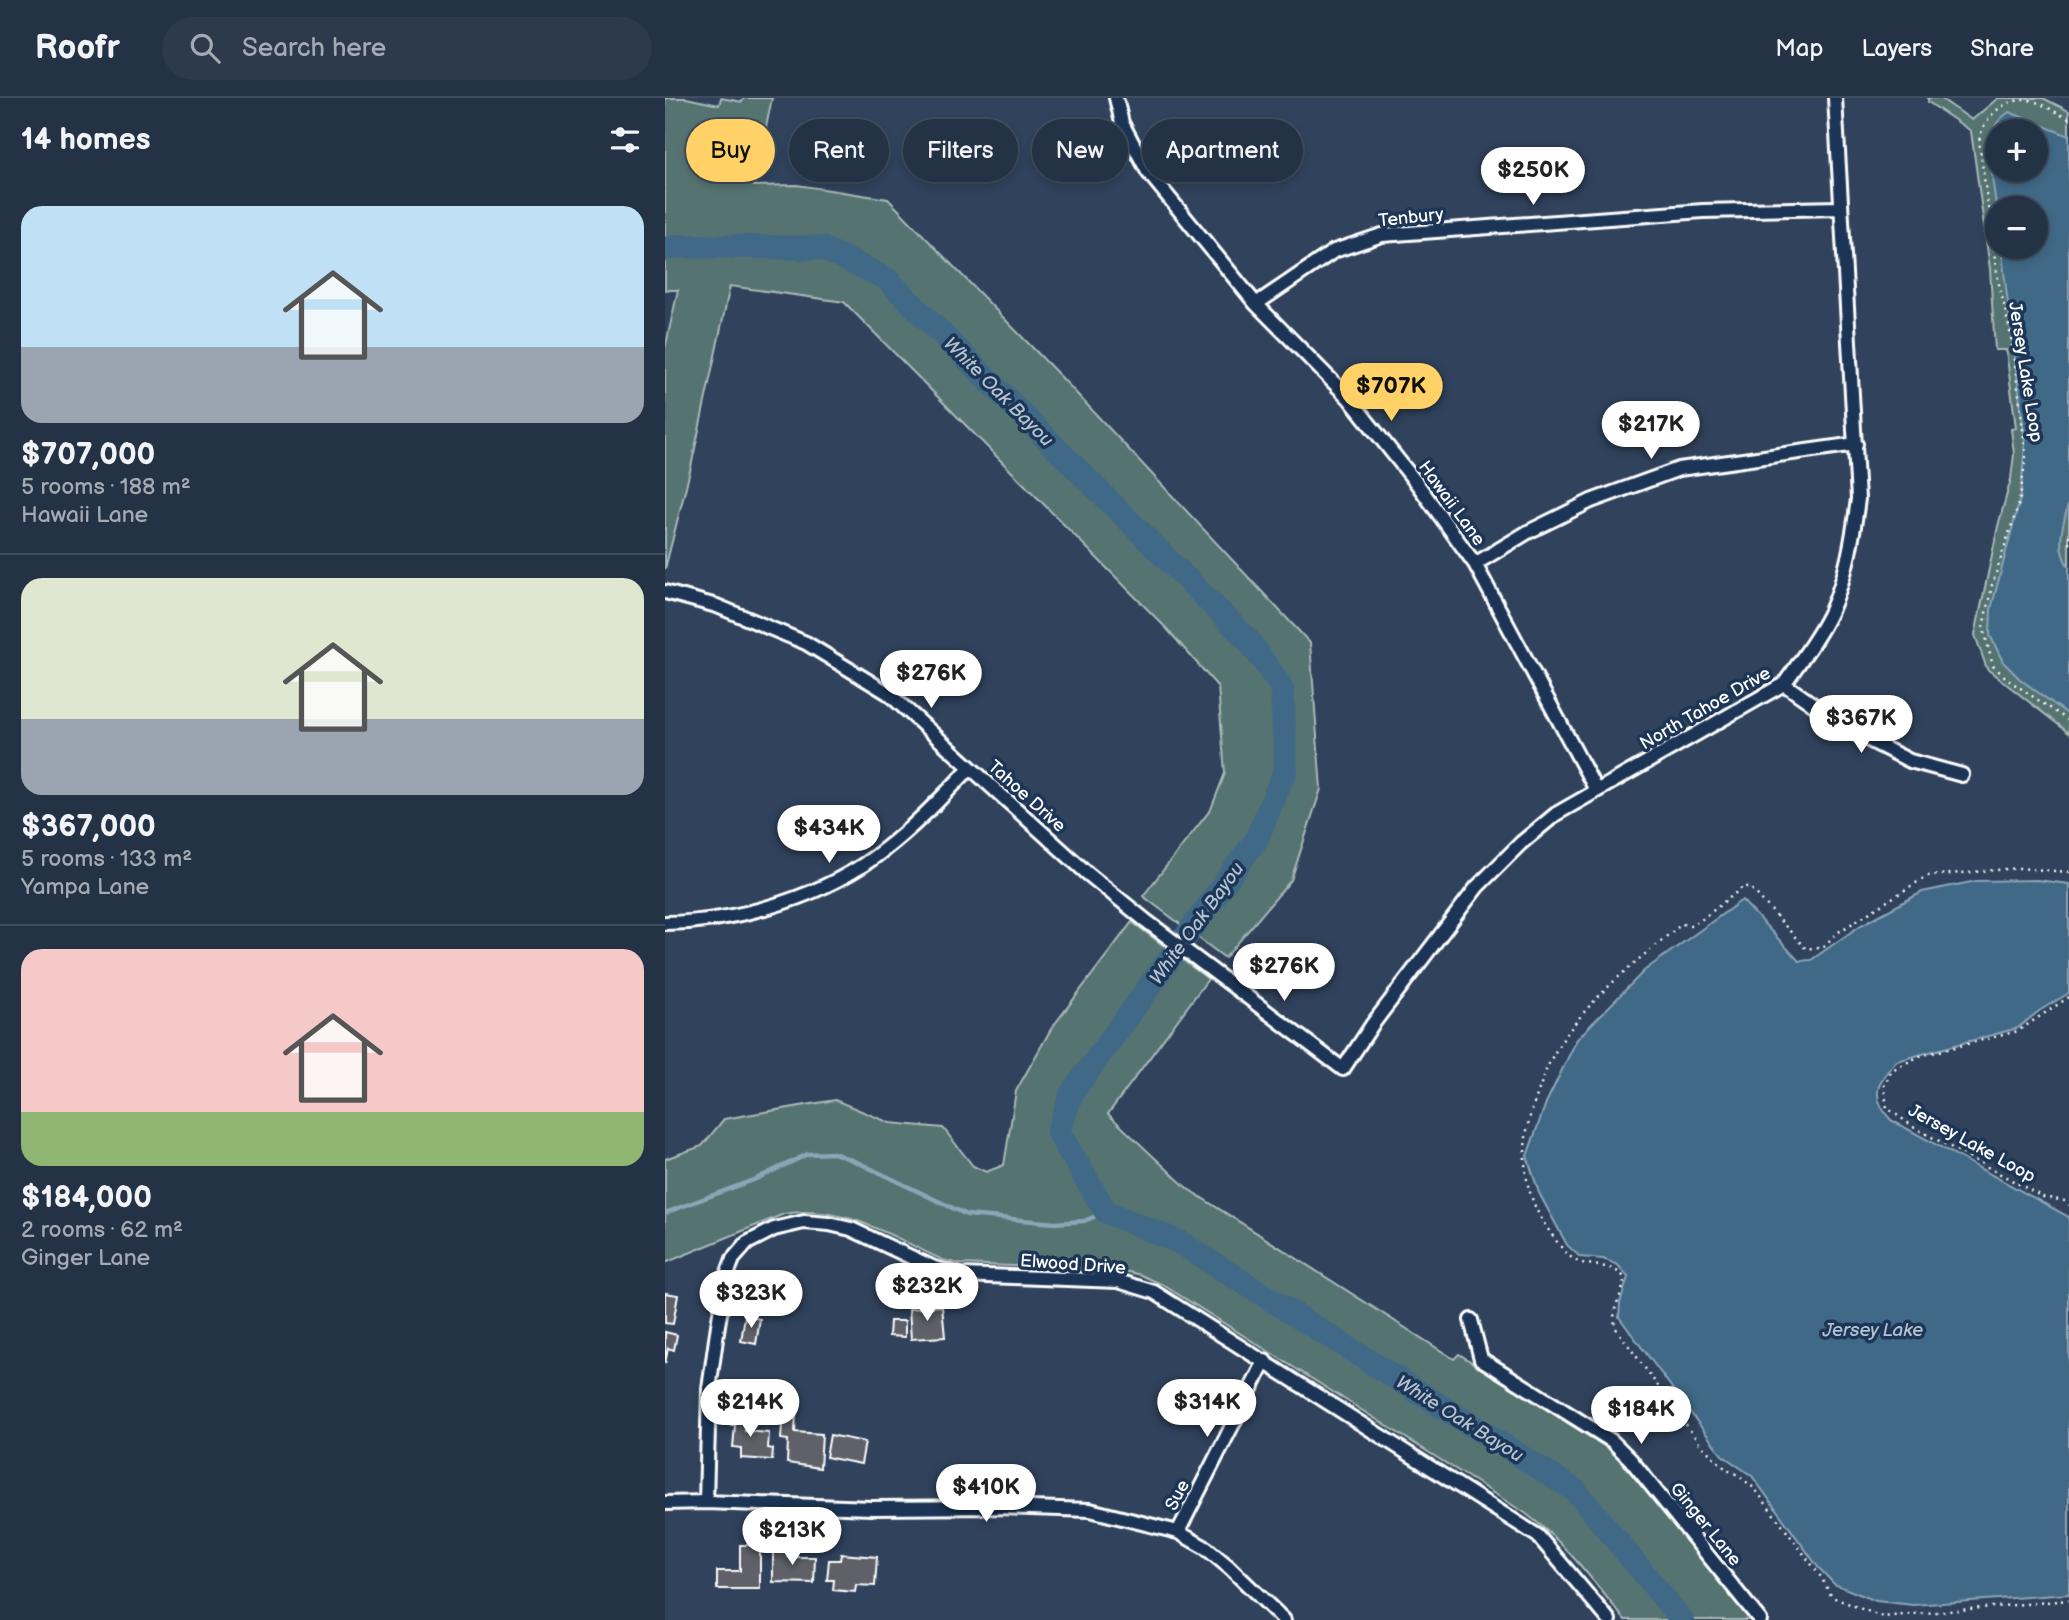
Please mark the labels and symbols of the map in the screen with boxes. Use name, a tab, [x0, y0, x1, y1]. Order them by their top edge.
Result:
pin: $250K	[1484, 148, 1582, 207]
street label: Tenbury	[1377, 204, 1446, 231]
street label: Jersey Lake Loop	[2004, 300, 2047, 444]
water label: White Oak Bayou	[938, 332, 1058, 452]
pin: $707K	[1342, 364, 1440, 423]
pin: $217K	[1602, 402, 1700, 461]
street label: Hawaii Lane	[1414, 457, 1490, 550]
pin: $276K	[882, 650, 980, 710]
street label: North Tahoe Drive	[1636, 662, 1775, 754]
pin: $367K	[1812, 696, 1910, 755]
street label: Tahoe Drive	[984, 756, 1070, 837]
pin: $434K	[780, 806, 878, 865]
water label: White Oak Bayou	[1145, 858, 1250, 990]
pin: $276K	[1235, 944, 1333, 1003]
street label: Jersey Lake Loop	[1904, 1100, 2039, 1187]
street label: Elwood Drive	[1019, 1250, 1127, 1279]
pin: $232K	[878, 1264, 976, 1323]
pin: $323K	[702, 1270, 800, 1330]
water label: Jersey Lake	[1822, 1319, 1923, 1342]
water label: White Oak Bayou	[1391, 1371, 1527, 1468]
pin: $214K	[701, 1380, 799, 1439]
pin: $314K	[1158, 1380, 1256, 1439]
pin: $184K	[1592, 1386, 1690, 1446]
pin: $410K	[937, 1464, 1035, 1524]
street label: Sue	[1161, 1476, 1194, 1514]
street label: Ginger Lane	[1666, 1478, 1746, 1570]
pin: $213K	[743, 1508, 841, 1567]

